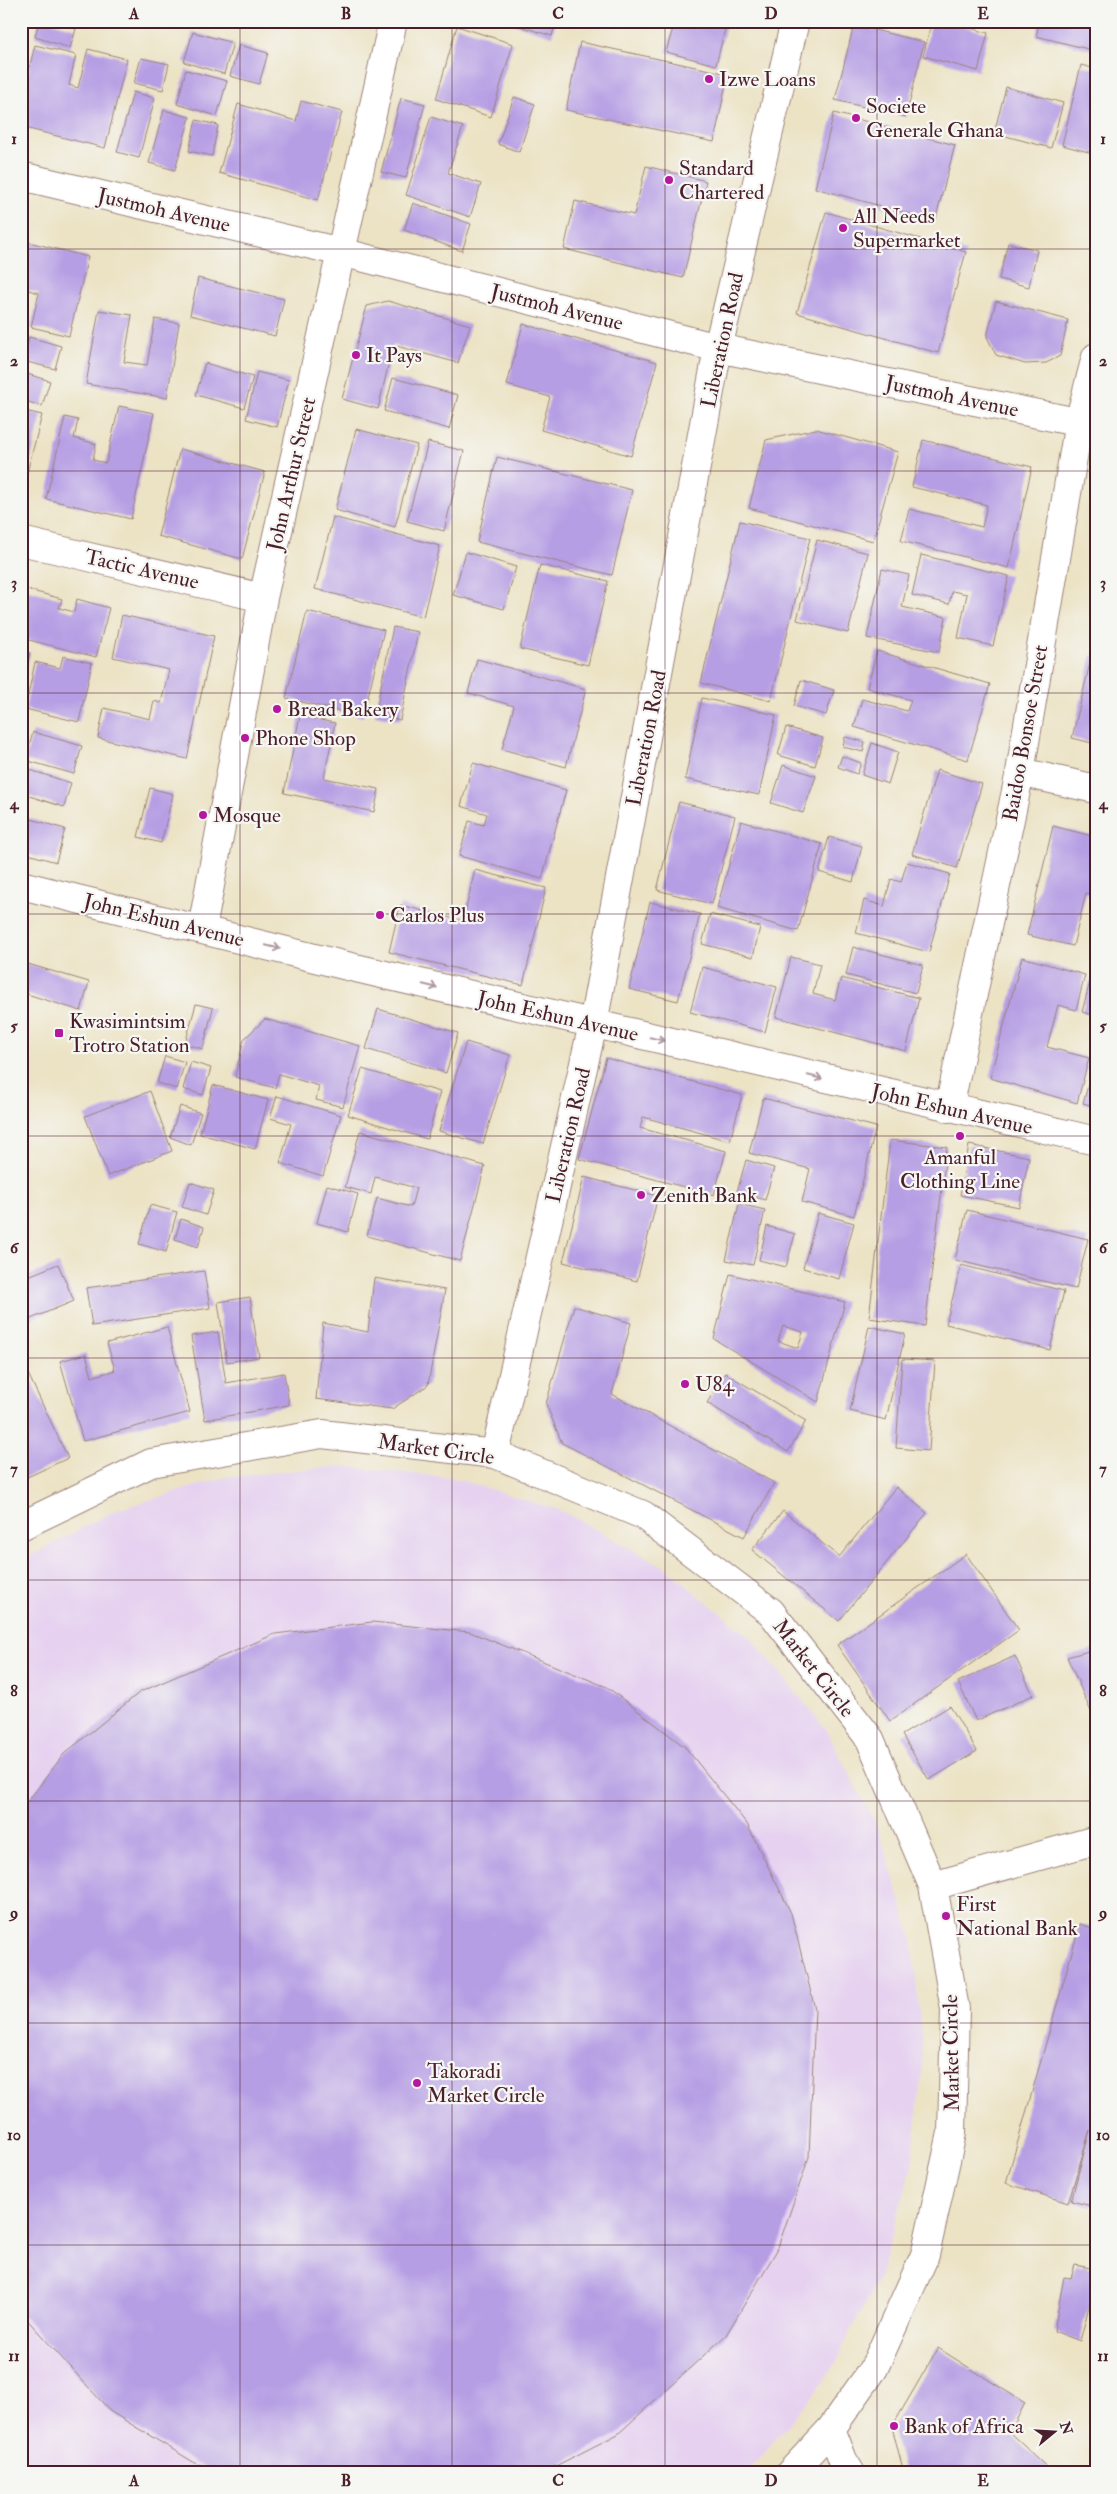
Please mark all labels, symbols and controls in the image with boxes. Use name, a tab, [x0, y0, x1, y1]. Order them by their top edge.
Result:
text: A	[128, 4, 140, 24]
text: B	[341, 4, 351, 24]
text: C	[552, 4, 564, 24]
text: D	[764, 4, 778, 24]
text: E	[977, 4, 989, 24]
place label: Izwe Loans	[719, 66, 816, 93]
marker: Izwe Loans	[703, 73, 715, 85]
place label: Societe Generale Ghana	[866, 93, 1004, 144]
marker: Societe Generale Ghana	[850, 112, 862, 124]
text: 1	[11, 129, 17, 149]
text: 1	[1100, 129, 1106, 149]
place label: Standard Chartered	[679, 155, 765, 206]
marker: Standard Chartered	[663, 174, 675, 186]
street label: Justmoh Avenue	[94, 182, 233, 239]
place label: All Needs Supermarket	[852, 203, 961, 254]
marker: All Needs Supermarket	[837, 222, 849, 234]
street label: Liberation Road	[695, 269, 750, 410]
street label: Justmoh Avenue	[487, 278, 626, 337]
place label: It Pays	[366, 342, 422, 369]
marker: It Pays	[350, 349, 362, 361]
text: 2	[10, 351, 18, 371]
text: 2	[1099, 351, 1107, 371]
street label: Justmoh Avenue	[882, 369, 1021, 424]
street label: John Arthur Street	[260, 394, 322, 555]
street label: Tactic Avenue	[82, 543, 202, 596]
text: 3	[11, 573, 17, 593]
text: 3	[1100, 573, 1106, 593]
street label: Baidoo Bonsoe Street	[997, 643, 1054, 823]
street label: Liberation Road	[620, 667, 673, 808]
place label: Bread Bakery	[287, 696, 399, 723]
marker: Bread Bakery	[271, 703, 283, 715]
place label: Phone Shop	[255, 725, 356, 752]
marker: Phone Shop	[239, 732, 251, 744]
text: 4	[9, 794, 20, 814]
text: 4	[1098, 794, 1109, 814]
place label: Mosque	[213, 802, 281, 829]
marker: Mosque	[197, 809, 209, 821]
street label: John Eshun Avenue	[80, 887, 247, 954]
place label: Carlos Plus	[390, 902, 484, 929]
marker: Carlos Plus	[374, 909, 386, 921]
one-way arrow	[264, 943, 280, 952]
one-way arrow	[422, 982, 438, 991]
street label: John Eshun Avenue	[474, 985, 641, 1048]
place label: Kwasimintsim Trotro Station	[69, 1008, 190, 1059]
text: 5	[10, 1016, 18, 1036]
text: 5	[1099, 1016, 1107, 1036]
marker: Kwasimintsim Trotro Station	[53, 1027, 65, 1039]
one-way arrow	[648, 1035, 664, 1044]
street label: Liberation Road	[540, 1064, 597, 1205]
one-way arrow	[806, 1073, 822, 1082]
street label: John Eshun Avenue	[868, 1078, 1035, 1141]
marker: Amanful Clothing Line	[954, 1130, 966, 1142]
place label: Amanful Clothing Line	[900, 1144, 1020, 1195]
place label: Zenith Bank	[651, 1182, 757, 1209]
marker: Zenith Bank	[635, 1189, 647, 1201]
text: 6	[10, 1238, 20, 1258]
text: 6	[1099, 1238, 1109, 1258]
place label: U84	[695, 1371, 735, 1398]
marker: U84	[679, 1378, 691, 1390]
street label: Market Circle	[376, 1428, 496, 1471]
text: 7	[10, 1459, 18, 1479]
text: 7	[1099, 1459, 1107, 1479]
street label: Market Circle	[767, 1614, 861, 1723]
text: 8	[10, 1681, 18, 1701]
text: 8	[1099, 1681, 1107, 1701]
place label: First National Bank	[956, 1891, 1078, 1942]
text: 9	[8, 1903, 18, 1923]
text: 9	[1097, 1903, 1107, 1923]
marker: First National Bank	[940, 1910, 952, 1922]
street label: Market Circle	[937, 1994, 966, 2112]
place label: Takoradi Market Circle	[427, 2058, 545, 2109]
marker: Takoradi Market Circle	[411, 2077, 423, 2089]
text: 10	[7, 2125, 21, 2145]
text: 10	[1096, 2125, 1110, 2145]
text: 11	[8, 2346, 20, 2366]
text: 11	[1097, 2346, 1109, 2366]
north arrow	[1030, 2406, 1080, 2456]
place label: Bank of Africa	[904, 2413, 1024, 2440]
text: N	[1056, 2419, 1076, 2437]
marker: Bank of Africa	[888, 2420, 900, 2432]
text: A	[128, 2471, 140, 2491]
text: B	[341, 2471, 351, 2491]
text: C	[552, 2471, 564, 2491]
text: D	[764, 2471, 778, 2491]
text: E	[977, 2471, 989, 2491]

